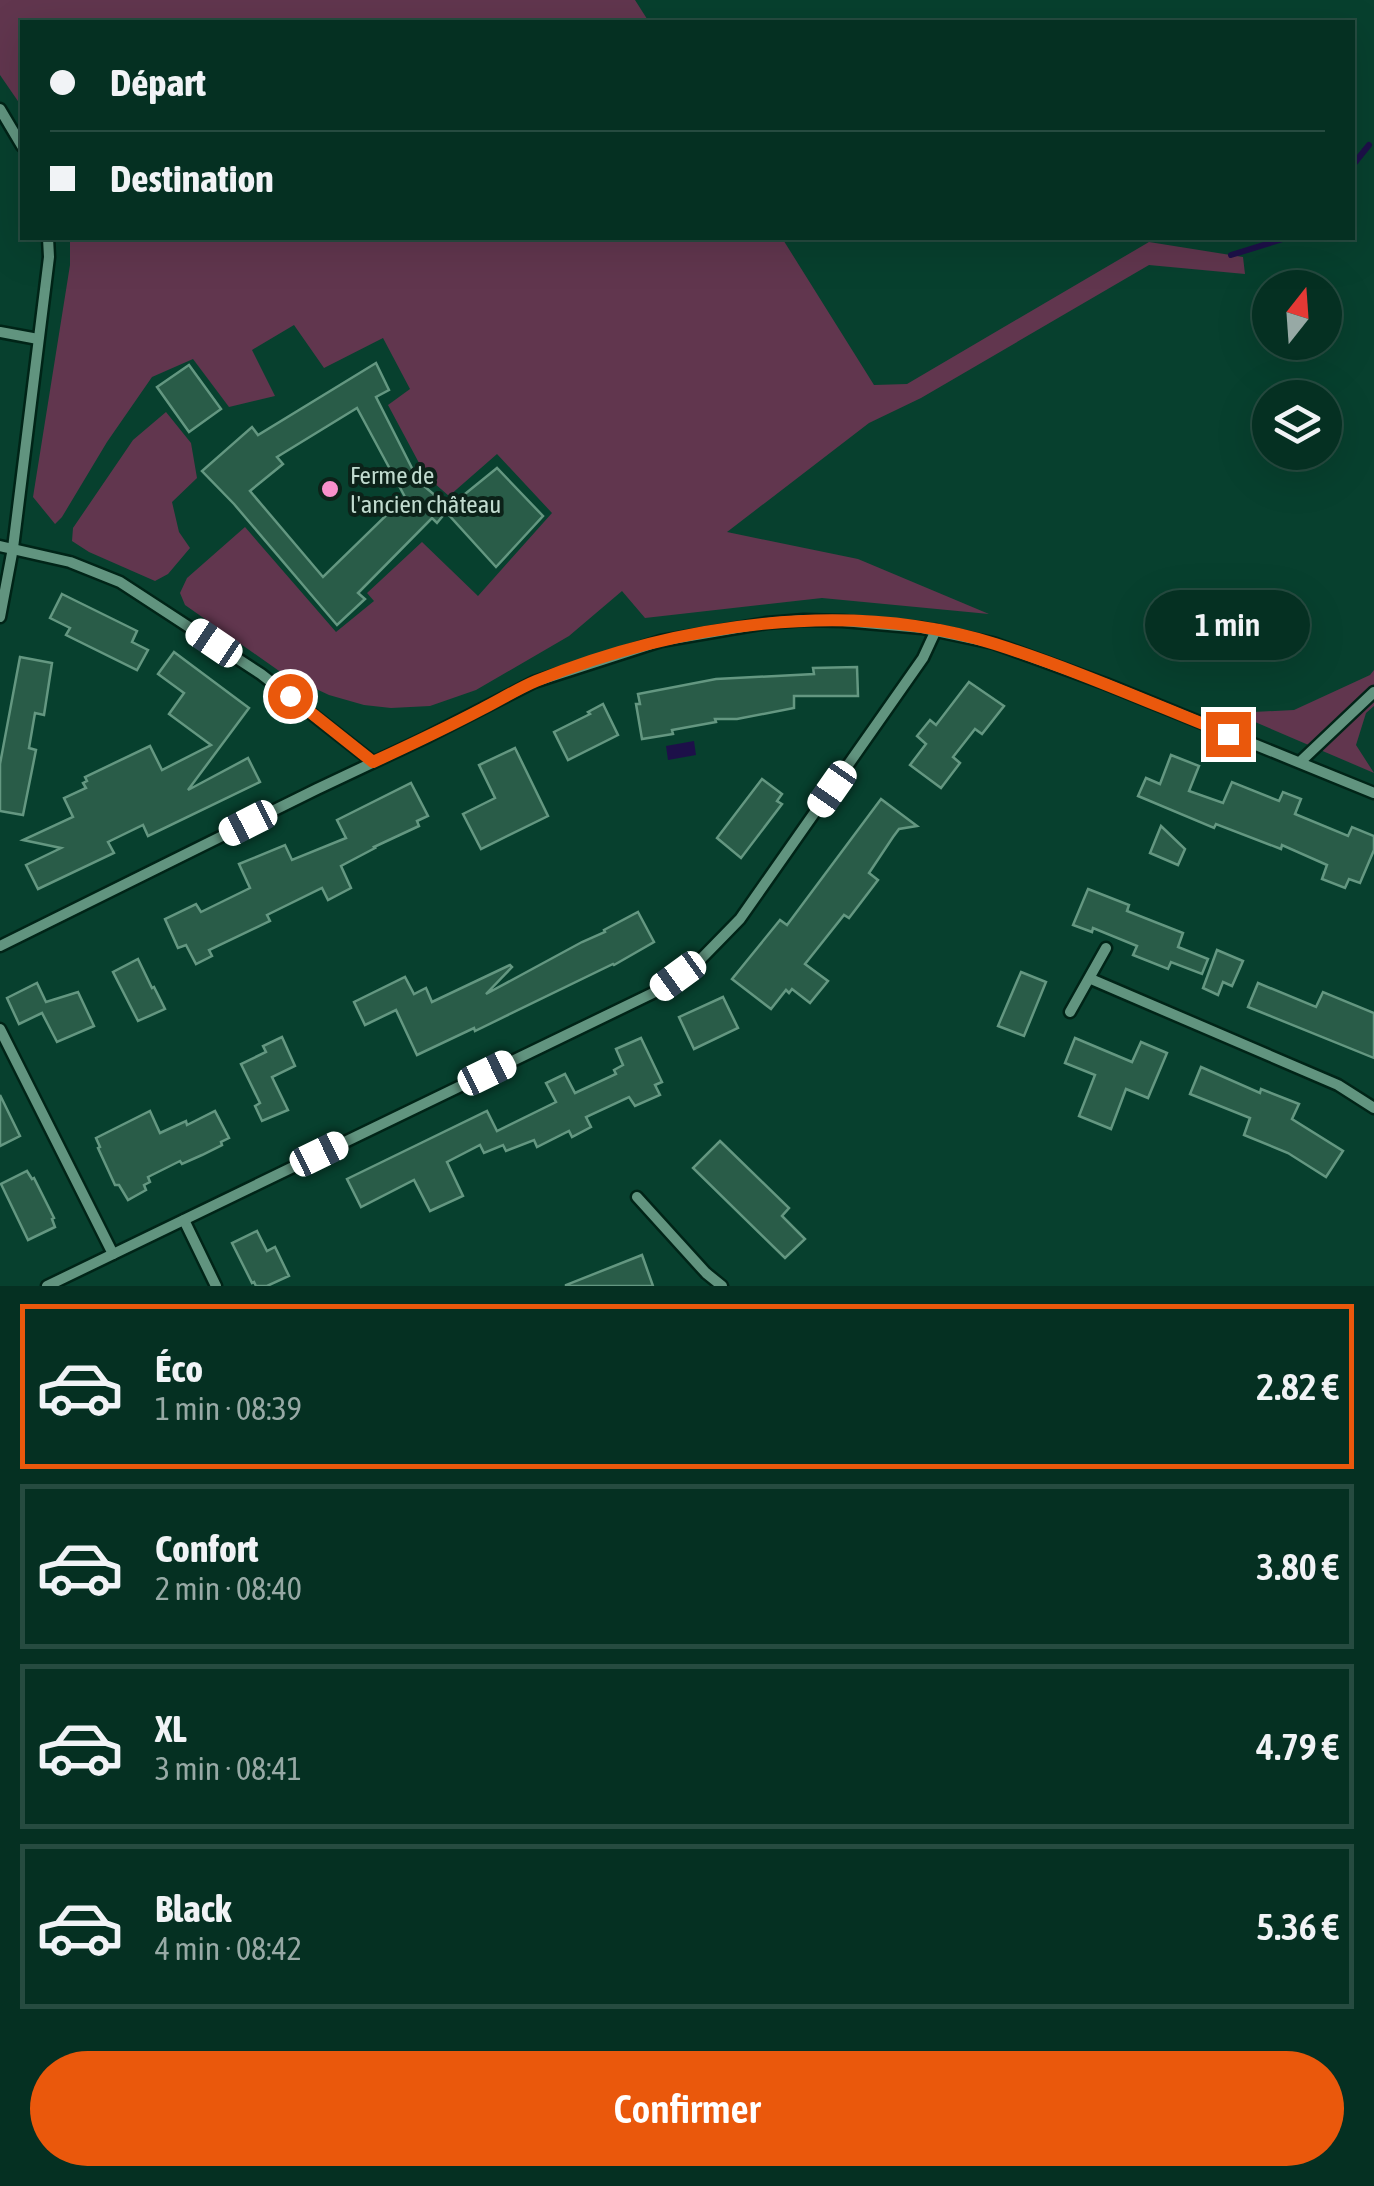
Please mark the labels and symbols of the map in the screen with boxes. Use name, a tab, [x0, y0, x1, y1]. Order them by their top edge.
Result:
north arrow	[1252, 270, 1342, 360]
place label: Ferme de l'ancien château	[350, 461, 501, 518]
marker: Ferme de l'ancien château	[319, 478, 341, 500]
callout: 1 min	[1146, 589, 1310, 659]
car	[181, 614, 247, 672]
route start	[268, 674, 313, 719]
route end	[1206, 712, 1251, 757]
car	[803, 756, 861, 822]
car	[214, 796, 282, 850]
car	[645, 946, 711, 1006]
car	[453, 1046, 521, 1100]
car	[285, 1127, 353, 1181]

